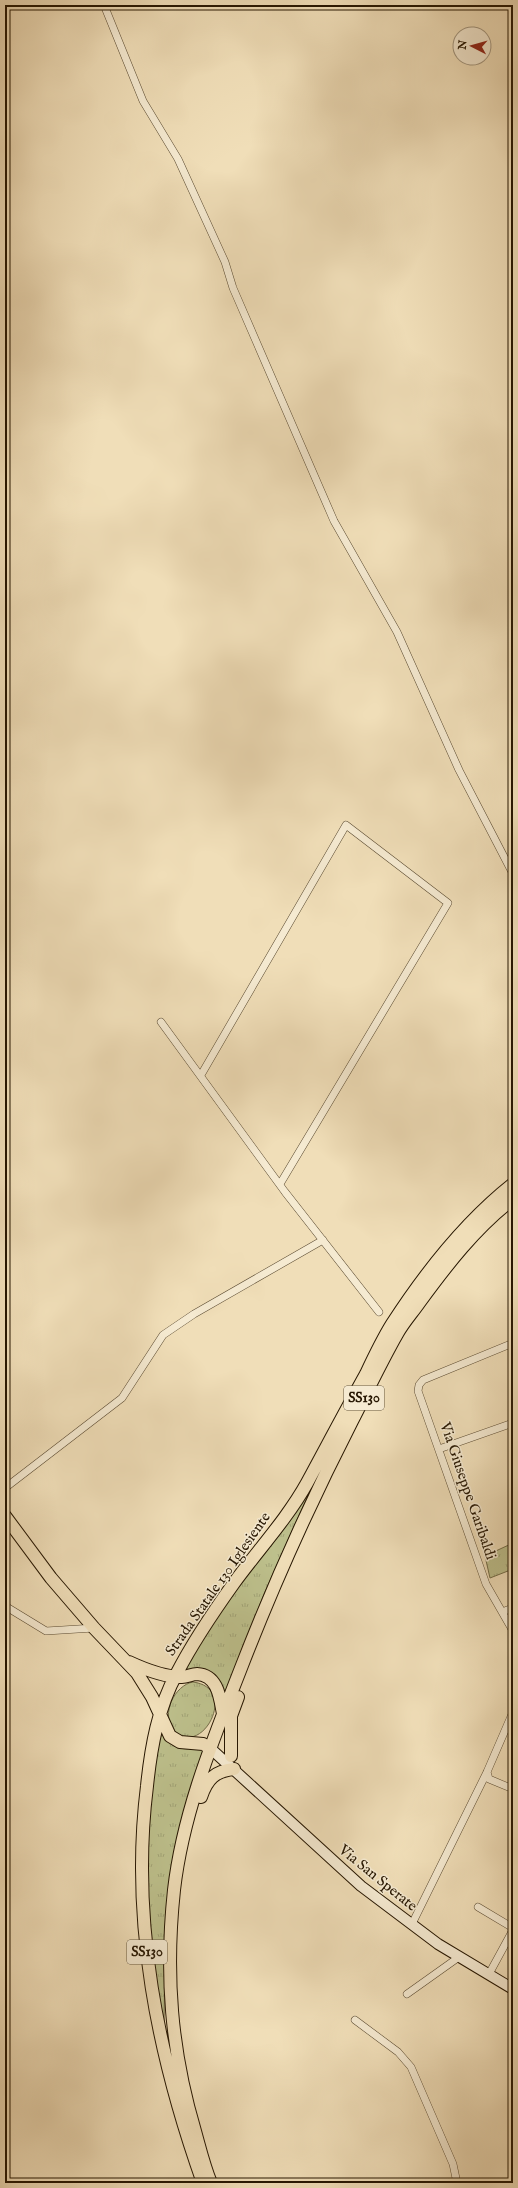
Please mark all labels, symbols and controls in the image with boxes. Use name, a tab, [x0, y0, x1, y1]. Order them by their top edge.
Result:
north arrow	[452, 26, 492, 66]
text: N	[455, 39, 471, 52]
road number: SS130	[344, 1386, 384, 1410]
street label: Via Giuseppe Garibaldi	[435, 1419, 500, 1562]
street label: Strada Statale 130 Iglesiente	[161, 1508, 275, 1660]
street label: Via San Sperate	[334, 1840, 421, 1916]
road number: SS130	[127, 1940, 167, 1964]

